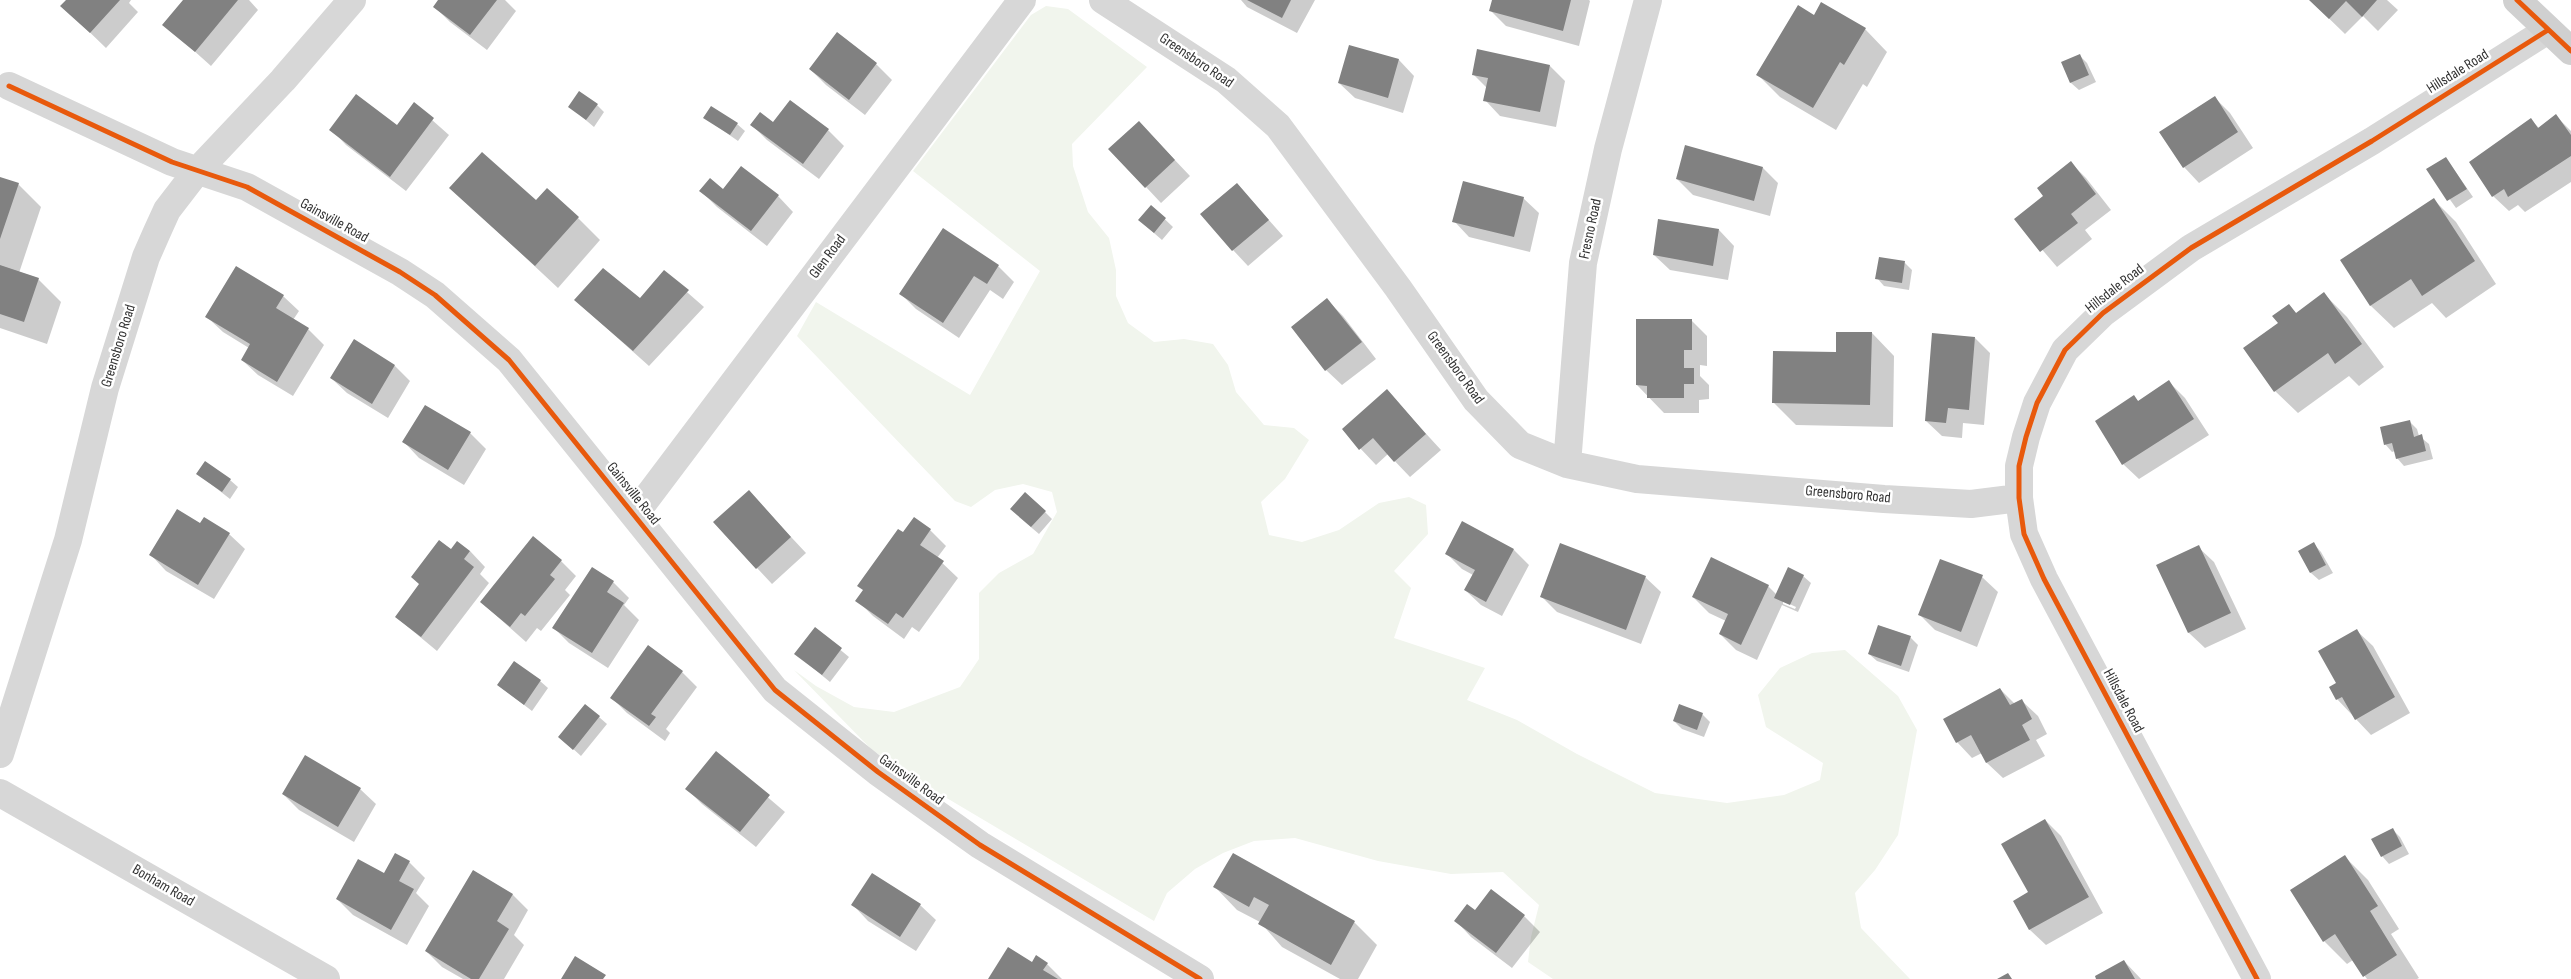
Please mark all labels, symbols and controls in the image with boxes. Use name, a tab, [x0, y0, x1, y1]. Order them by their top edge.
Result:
street label: Greensboro Road	[1156, 30, 1236, 92]
street label: Hillsdale Road	[2424, 46, 2492, 98]
street label: Gainsville Road	[297, 195, 371, 247]
street label: Fresno Road	[1576, 197, 1606, 261]
street label: Glen Road	[806, 232, 850, 282]
street label: Hillsdale Road	[2082, 260, 2148, 318]
street label: Greensboro Road	[98, 302, 140, 390]
street label: Greensboro Road	[1423, 328, 1487, 408]
street label: Gainsville Road	[602, 459, 664, 529]
street label: Greensboro Road	[1805, 482, 1891, 508]
street label: Hillsdale Road	[2099, 666, 2147, 736]
street label: Gainsville Road	[875, 751, 947, 809]
street label: Bonham Road	[129, 861, 197, 911]

